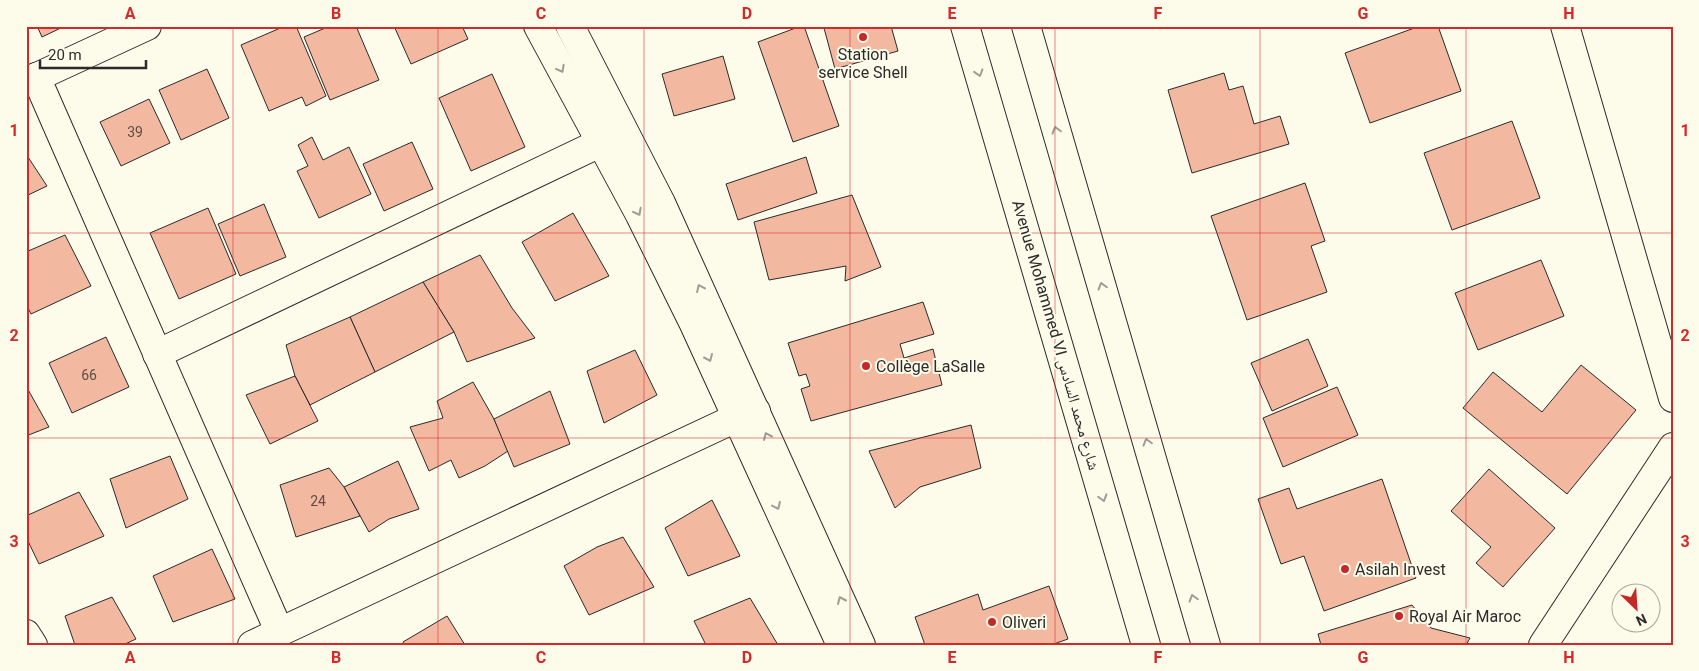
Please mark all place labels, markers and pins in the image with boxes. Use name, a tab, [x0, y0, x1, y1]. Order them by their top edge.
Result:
marker: Station service Shell	[857, 31, 869, 43]
place label: Station service Shell	[818, 45, 908, 82]
place label: Collège LaSalle	[876, 357, 985, 376]
marker: Collège LaSalle	[860, 360, 872, 372]
place label: Asilah Invest	[1355, 560, 1446, 579]
marker: Asilah Invest	[1339, 563, 1351, 575]
place label: Royal Air Maroc	[1409, 607, 1521, 626]
marker: Royal Air Maroc	[1393, 610, 1405, 622]
place label: Oliveri	[1002, 613, 1046, 632]
marker: Oliveri	[986, 616, 998, 628]

